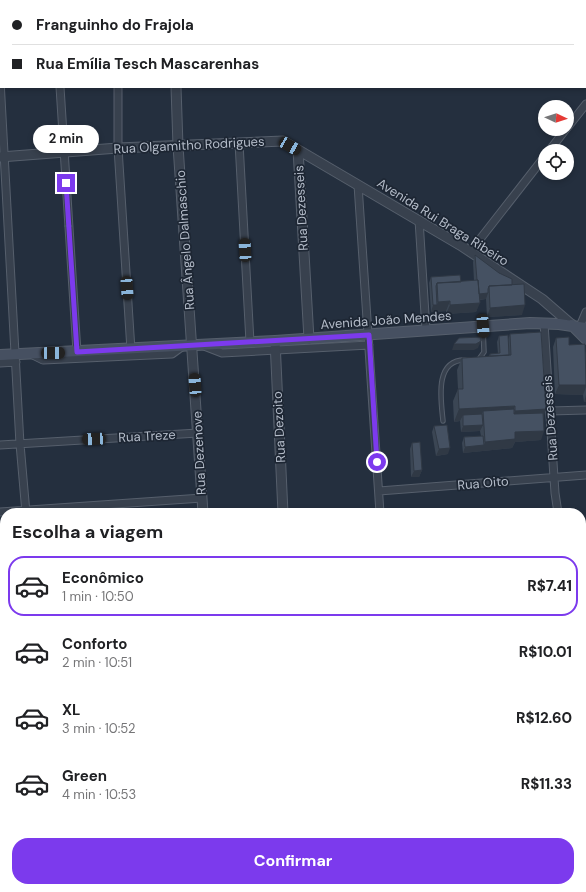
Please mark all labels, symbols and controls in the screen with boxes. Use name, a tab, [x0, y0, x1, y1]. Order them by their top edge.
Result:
text: Franguinho do Frajola	[36, 15, 194, 35]
text: Rua Emília Tesch Mascarenhas	[36, 54, 259, 74]
north arrow	[538, 100, 574, 136]
map controls	[538, 100, 574, 180]
callout: 2 min	[33, 125, 99, 153]
text: 2 min	[49, 130, 83, 147]
street label: Rua Olgamitho Rodrigues	[113, 133, 265, 157]
car	[277, 135, 303, 157]
button: locate	[538, 144, 574, 180]
street label: Rua Dezesseis	[290, 165, 312, 251]
street label: Rua Ângelo Dalmaschio	[172, 169, 198, 310]
route end	[57, 174, 75, 192]
street label: Avenida Rui Braga Ribeiro	[374, 174, 512, 270]
car	[238, 238, 252, 262]
car	[120, 276, 134, 300]
street label: Avenida João Mendes	[320, 307, 452, 333]
car	[476, 314, 490, 338]
car	[41, 347, 65, 359]
car	[188, 373, 202, 397]
street label: Rua Dezesseis	[539, 375, 561, 461]
street label: Rua Dezoito	[269, 391, 289, 463]
street label: Rua Dezenove	[188, 411, 210, 495]
street label: Rua Treze	[118, 426, 176, 446]
car	[82, 432, 106, 446]
route start	[368, 453, 386, 471]
street label: Rua Oito	[457, 472, 510, 494]
text: Escolha a viagem	[12, 520, 163, 544]
icon: car	[14, 568, 50, 604]
text: Econômico	[62, 568, 144, 588]
text: R$7.41	[527, 576, 572, 596]
text: 1 min · 10:50	[62, 588, 134, 605]
icon: car	[14, 634, 50, 670]
text: Conforto	[62, 634, 127, 654]
text: R$10.01	[519, 642, 572, 662]
text: 2 min · 10:51	[62, 654, 132, 671]
icon: car	[14, 700, 50, 736]
text: XL	[62, 700, 80, 720]
text: R$12.60	[516, 708, 572, 728]
text: 3 min · 10:52	[62, 720, 136, 737]
icon: car	[14, 766, 50, 802]
text: Green	[62, 766, 107, 786]
text: R$11.33	[521, 774, 572, 794]
text: 4 min · 10:53	[62, 786, 136, 803]
button: Confirmar	[12, 838, 574, 884]

